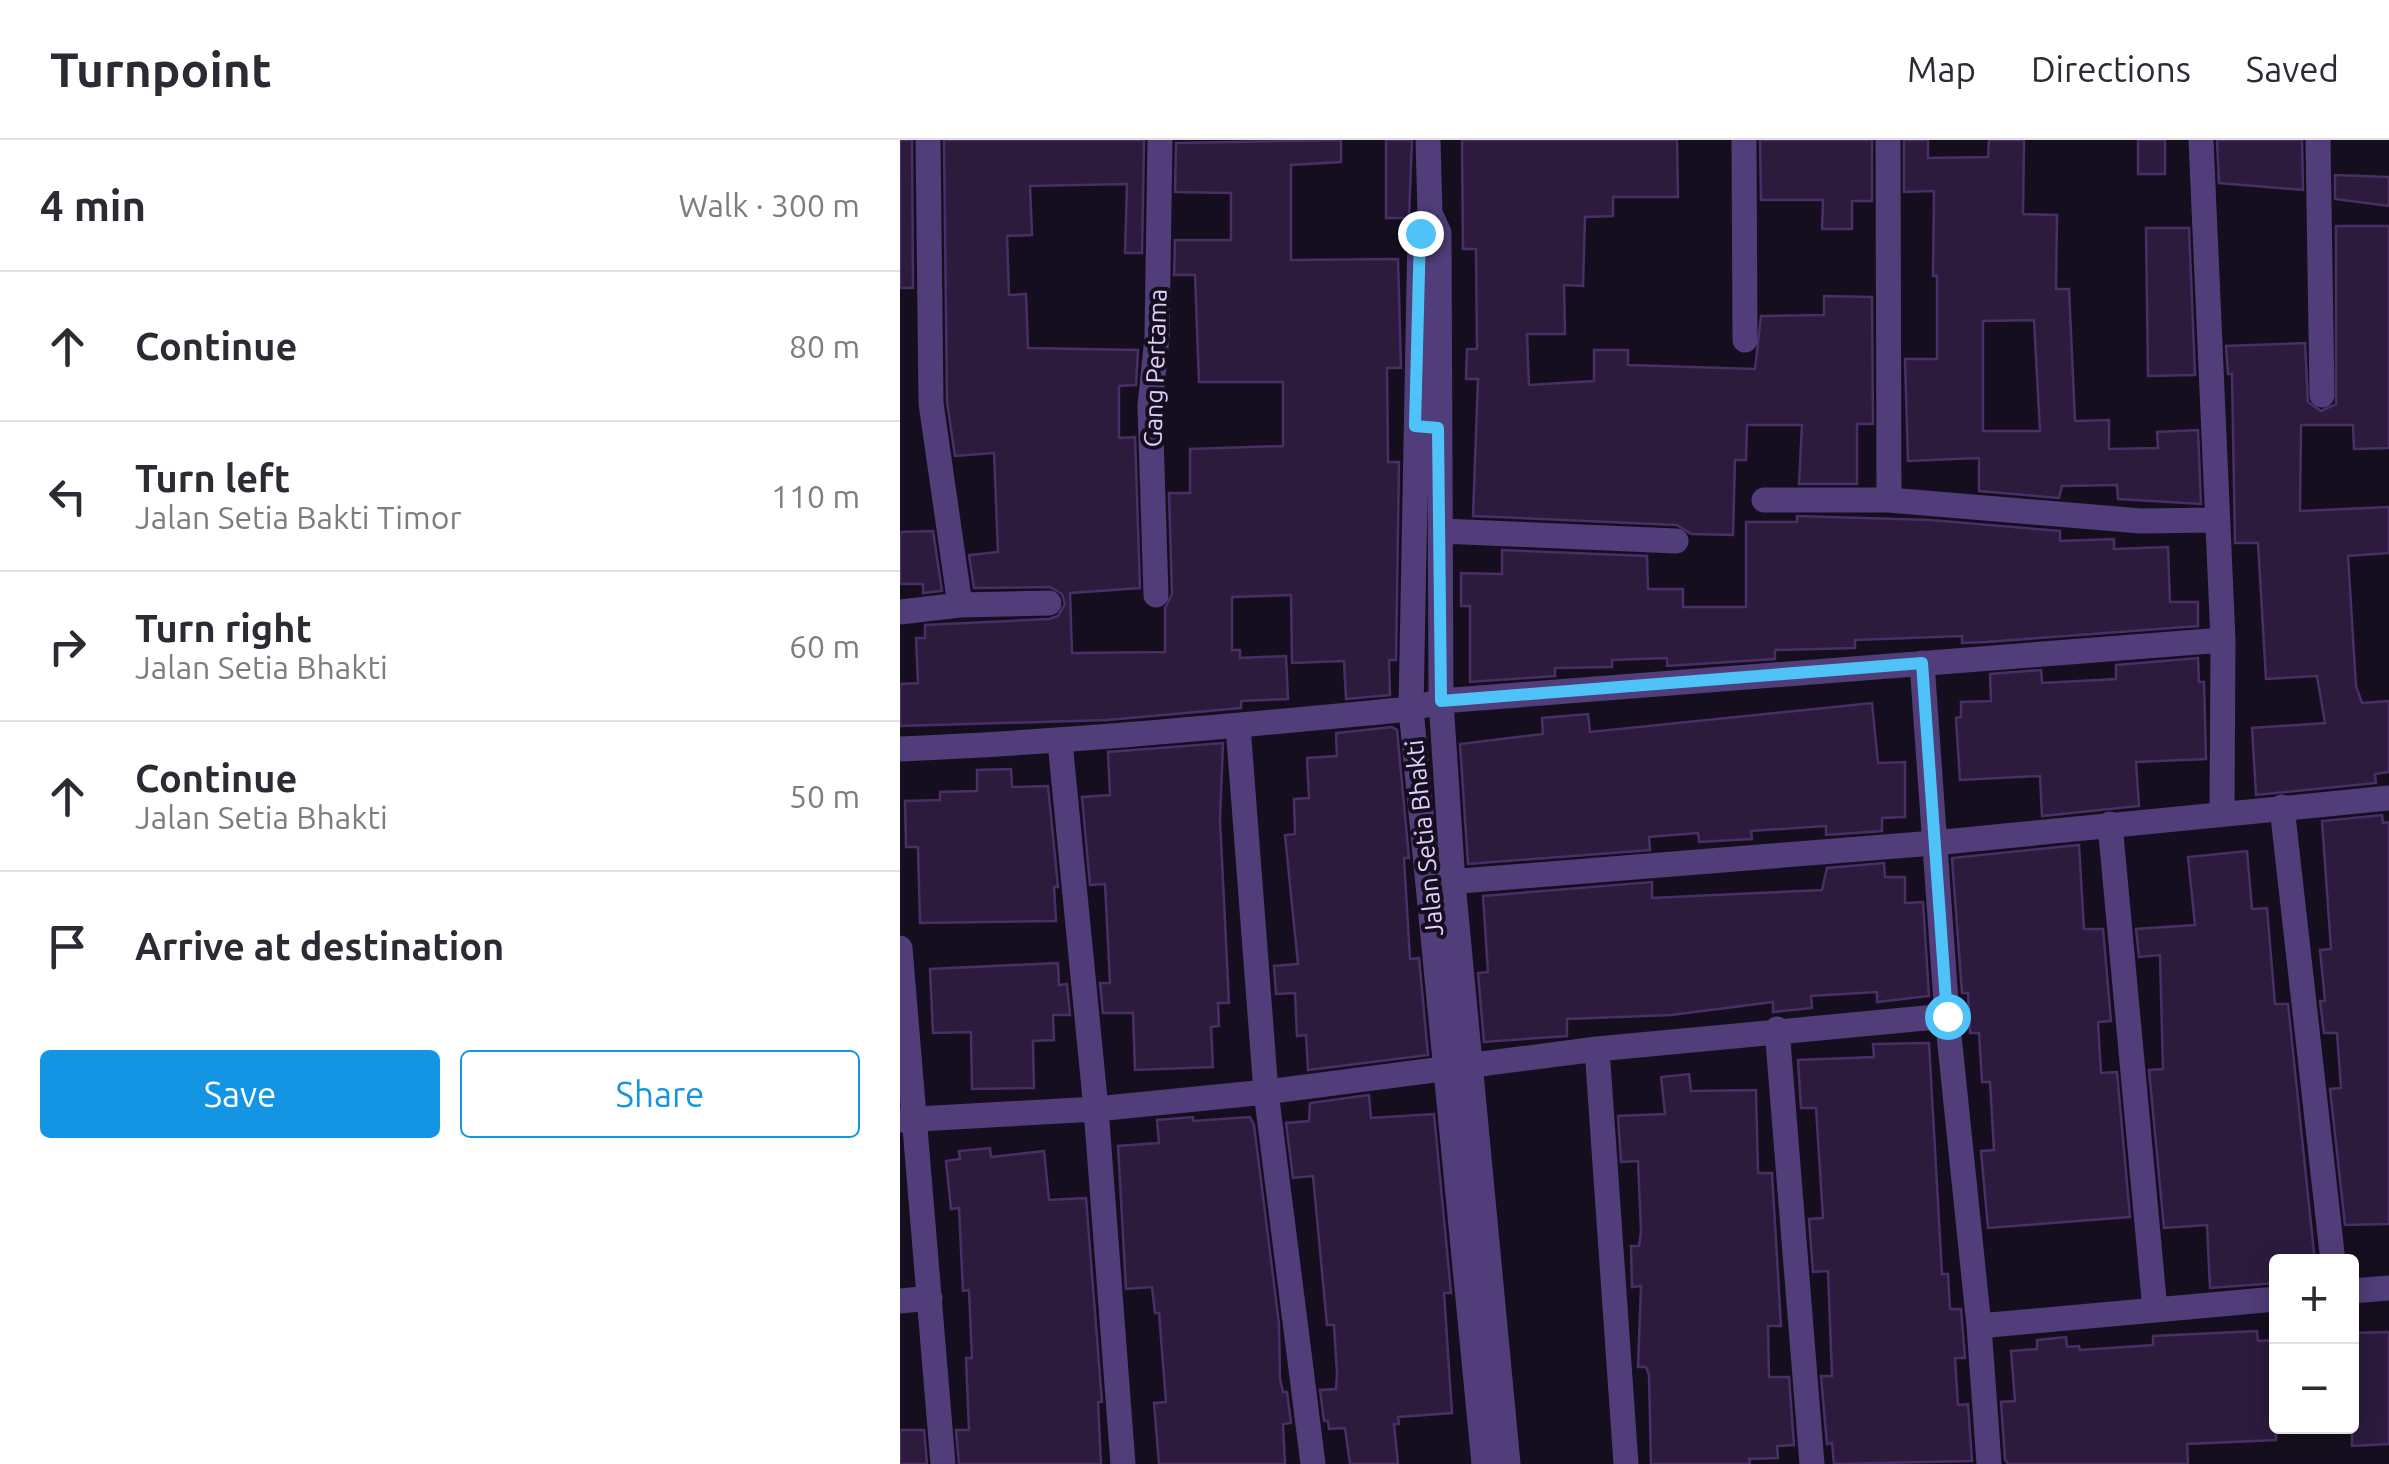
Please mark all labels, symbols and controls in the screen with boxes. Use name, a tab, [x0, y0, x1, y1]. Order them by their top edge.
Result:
text: Turnpoint	[50, 42, 272, 96]
text: Map	[1907, 49, 1976, 89]
text: Directions	[2031, 49, 2191, 89]
text: Saved	[2246, 49, 2339, 89]
text: 4 min	[40, 182, 146, 229]
text: Walk · 300 m	[678, 187, 860, 223]
route end	[1398, 211, 1444, 257]
street label: Gang Pertama	[1138, 288, 1172, 448]
icon: ahead	[40, 319, 95, 374]
text: Continue	[135, 325, 297, 367]
text: 80 m	[789, 328, 860, 364]
text: Turn left	[135, 457, 290, 499]
icon: left	[40, 469, 95, 524]
text: 110 m	[771, 478, 860, 514]
text: Jalan Setia Bakti Timor	[135, 499, 462, 535]
text: Turn right	[135, 607, 312, 649]
icon: right	[40, 619, 95, 674]
text: 60 m	[789, 628, 860, 664]
text: Jalan Setia Bhakti	[135, 649, 388, 685]
street label: Jalan Setia Bhakti	[1400, 738, 1448, 938]
text: Continue	[135, 757, 297, 799]
icon: ahead	[40, 769, 95, 824]
text: 50 m	[789, 778, 860, 814]
text: Jalan Setia Bhakti	[135, 799, 388, 835]
icon: arrive	[40, 919, 95, 974]
text: Arrive at destination	[135, 925, 504, 967]
route start	[1925, 994, 1971, 1040]
button: Save	[40, 1050, 440, 1138]
button: Share	[460, 1050, 860, 1138]
map controls	[2269, 1254, 2359, 1434]
button: +	[2269, 1254, 2359, 1344]
button: −	[2269, 1344, 2359, 1434]

